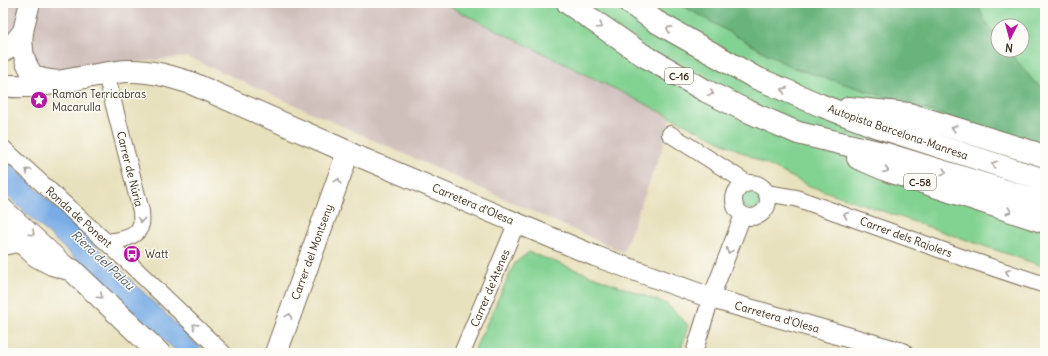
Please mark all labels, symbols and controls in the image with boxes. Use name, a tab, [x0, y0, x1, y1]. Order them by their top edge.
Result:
north arrow	[990, 18, 1030, 58]
one-way arrow	[596, 21, 603, 29]
one-way arrow	[666, 27, 674, 34]
text: N	[1004, 41, 1013, 55]
road number: C-16	[665, 68, 693, 84]
place label: Ramon Terricabras Macarulla	[52, 87, 146, 114]
one-way arrow	[781, 87, 789, 95]
one-way arrow	[706, 88, 714, 96]
place icon: Ramon Terricabras Macarulla	[29, 90, 49, 110]
street label: Autopista Barcelona-Manresa	[826, 101, 970, 163]
one-way arrow	[951, 124, 958, 133]
street label: Carrer de Núria	[114, 130, 146, 208]
one-way arrow	[991, 160, 998, 169]
one-way arrow	[881, 165, 889, 173]
one-way arrow	[940, 167, 947, 176]
one-way arrow	[25, 168, 33, 176]
road number: C-58	[904, 174, 936, 190]
one-way arrow	[333, 177, 341, 184]
street label: Carretera d'Olesa	[430, 180, 516, 228]
street label: Ronda de Ponent	[43, 183, 115, 251]
street label: Carrer del Montseny	[288, 202, 336, 302]
one-way arrow	[1006, 206, 1013, 214]
one-way arrow	[843, 211, 850, 220]
street label: Carrer dels Rajolers	[858, 214, 954, 260]
one-way arrow	[136, 217, 145, 224]
water label: Riera del Palau	[68, 227, 138, 294]
one-way arrow	[27, 228, 35, 235]
bus stop icon: Watt	[122, 244, 142, 264]
place label: Watt	[145, 247, 169, 261]
street label: Carrer de'Atenes	[467, 247, 513, 329]
one-way arrow	[725, 248, 733, 255]
one-way arrow	[1005, 269, 1012, 277]
one-way arrow	[95, 292, 103, 299]
street label: Carretera d'Olesa	[733, 298, 821, 336]
one-way arrow	[285, 313, 293, 320]
one-way arrow	[192, 323, 200, 331]

